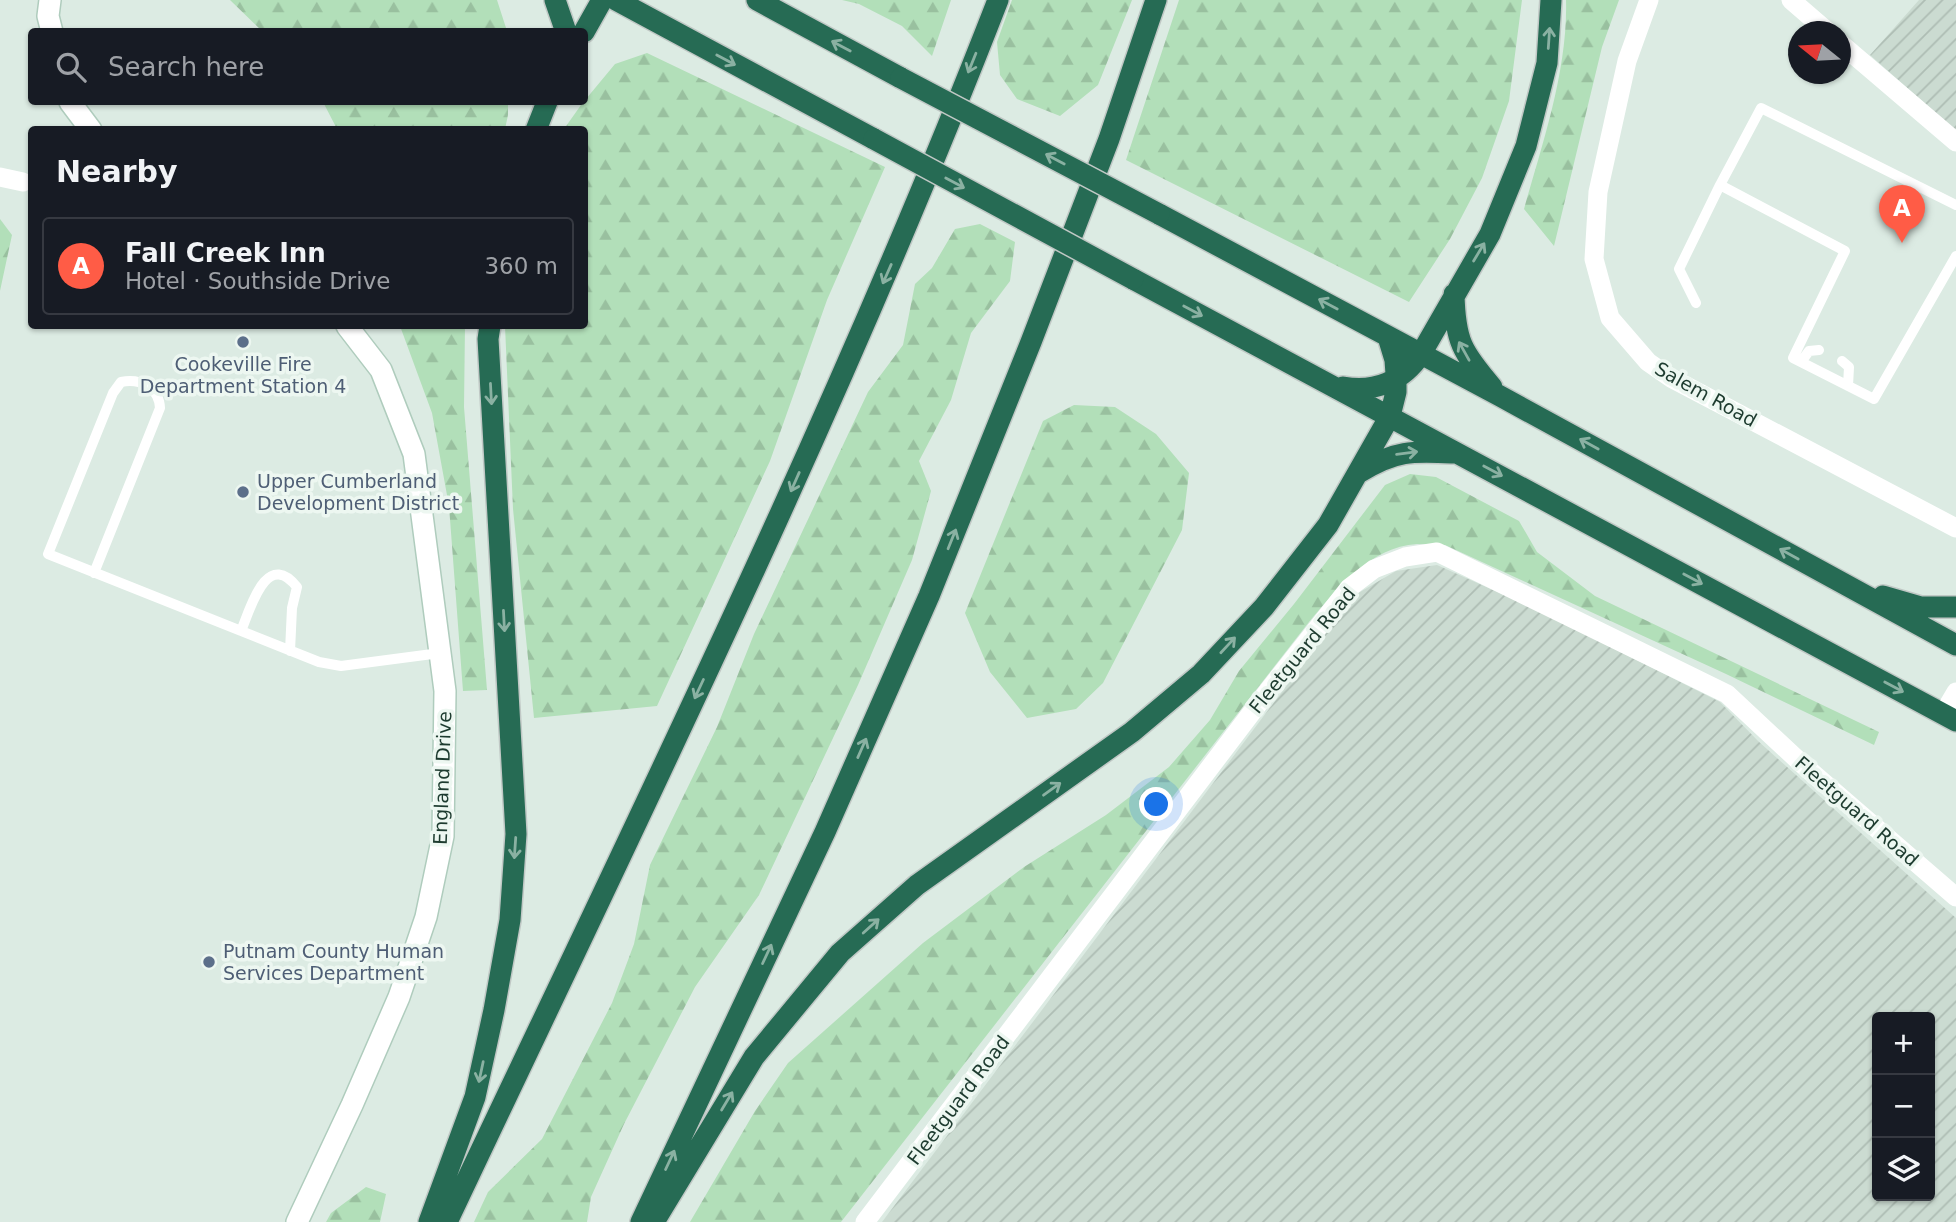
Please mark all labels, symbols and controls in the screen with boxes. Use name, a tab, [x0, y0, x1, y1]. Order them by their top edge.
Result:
north arrow	[1788, 21, 1851, 84]
one-way arrow	[1542, 26, 1555, 49]
search box	[28, 28, 588, 105]
one-way arrow	[831, 38, 852, 52]
icon: search	[52, 48, 90, 86]
text: Search here	[108, 52, 264, 82]
one-way arrow	[965, 52, 978, 74]
one-way arrow	[715, 53, 735, 67]
one-way arrow	[1045, 152, 1066, 165]
text: Nearby	[56, 154, 178, 189]
one-way arrow	[944, 177, 965, 190]
pin: A	[1879, 185, 1925, 243]
text: Fall Creek Inn	[125, 238, 326, 268]
one-way arrow	[1472, 243, 1486, 263]
text: A	[72, 253, 90, 279]
text: 360 m	[484, 253, 558, 279]
one-way arrow	[880, 263, 893, 285]
text: Hotel · Southside Drive	[125, 268, 390, 294]
one-way arrow	[1318, 297, 1339, 311]
one-way arrow	[1182, 305, 1203, 318]
marker: Cookeville Fire Department Station 4	[235, 334, 251, 350]
one-way arrow	[1457, 341, 1471, 361]
place label: Cookeville Fire Department Station 4	[140, 353, 346, 397]
street label: Salem Road	[1651, 357, 1761, 431]
one-way arrow	[485, 382, 498, 404]
one-way arrow	[1579, 437, 1600, 451]
one-way arrow	[1395, 447, 1418, 460]
one-way arrow	[1482, 465, 1503, 479]
place label: Upper Cumberland Development District	[257, 470, 459, 514]
one-way arrow	[788, 471, 801, 493]
marker: Upper Cumberland Development District	[235, 484, 251, 500]
one-way arrow	[947, 528, 960, 550]
one-way arrow	[1779, 547, 1799, 561]
one-way arrow	[1683, 572, 1703, 586]
street label: Fleetguard Road	[1244, 582, 1360, 718]
one-way arrow	[497, 609, 510, 632]
one-way arrow	[1220, 636, 1236, 654]
one-way arrow	[692, 678, 705, 699]
one-way arrow	[1883, 680, 1903, 694]
street label: England Drive	[429, 711, 455, 845]
one-way arrow	[856, 737, 869, 759]
street label: Fleetguard Road	[1791, 752, 1923, 870]
one-way arrow	[1042, 782, 1061, 796]
your location	[1139, 787, 1173, 821]
one-way arrow	[508, 836, 521, 859]
one-way arrow	[862, 918, 880, 934]
place label: Putnam County Human Services Department	[223, 940, 444, 984]
one-way arrow	[761, 944, 774, 965]
marker: Putnam County Human Services Department	[201, 954, 217, 970]
map controls	[1872, 1012, 1935, 1201]
button: +	[1872, 1012, 1935, 1075]
street label: Fleetguard Road	[902, 1031, 1014, 1169]
one-way arrow	[473, 1060, 487, 1083]
button: −	[1872, 1075, 1935, 1138]
one-way arrow	[721, 1091, 735, 1111]
button: layers	[1872, 1138, 1935, 1201]
one-way arrow	[664, 1150, 678, 1171]

